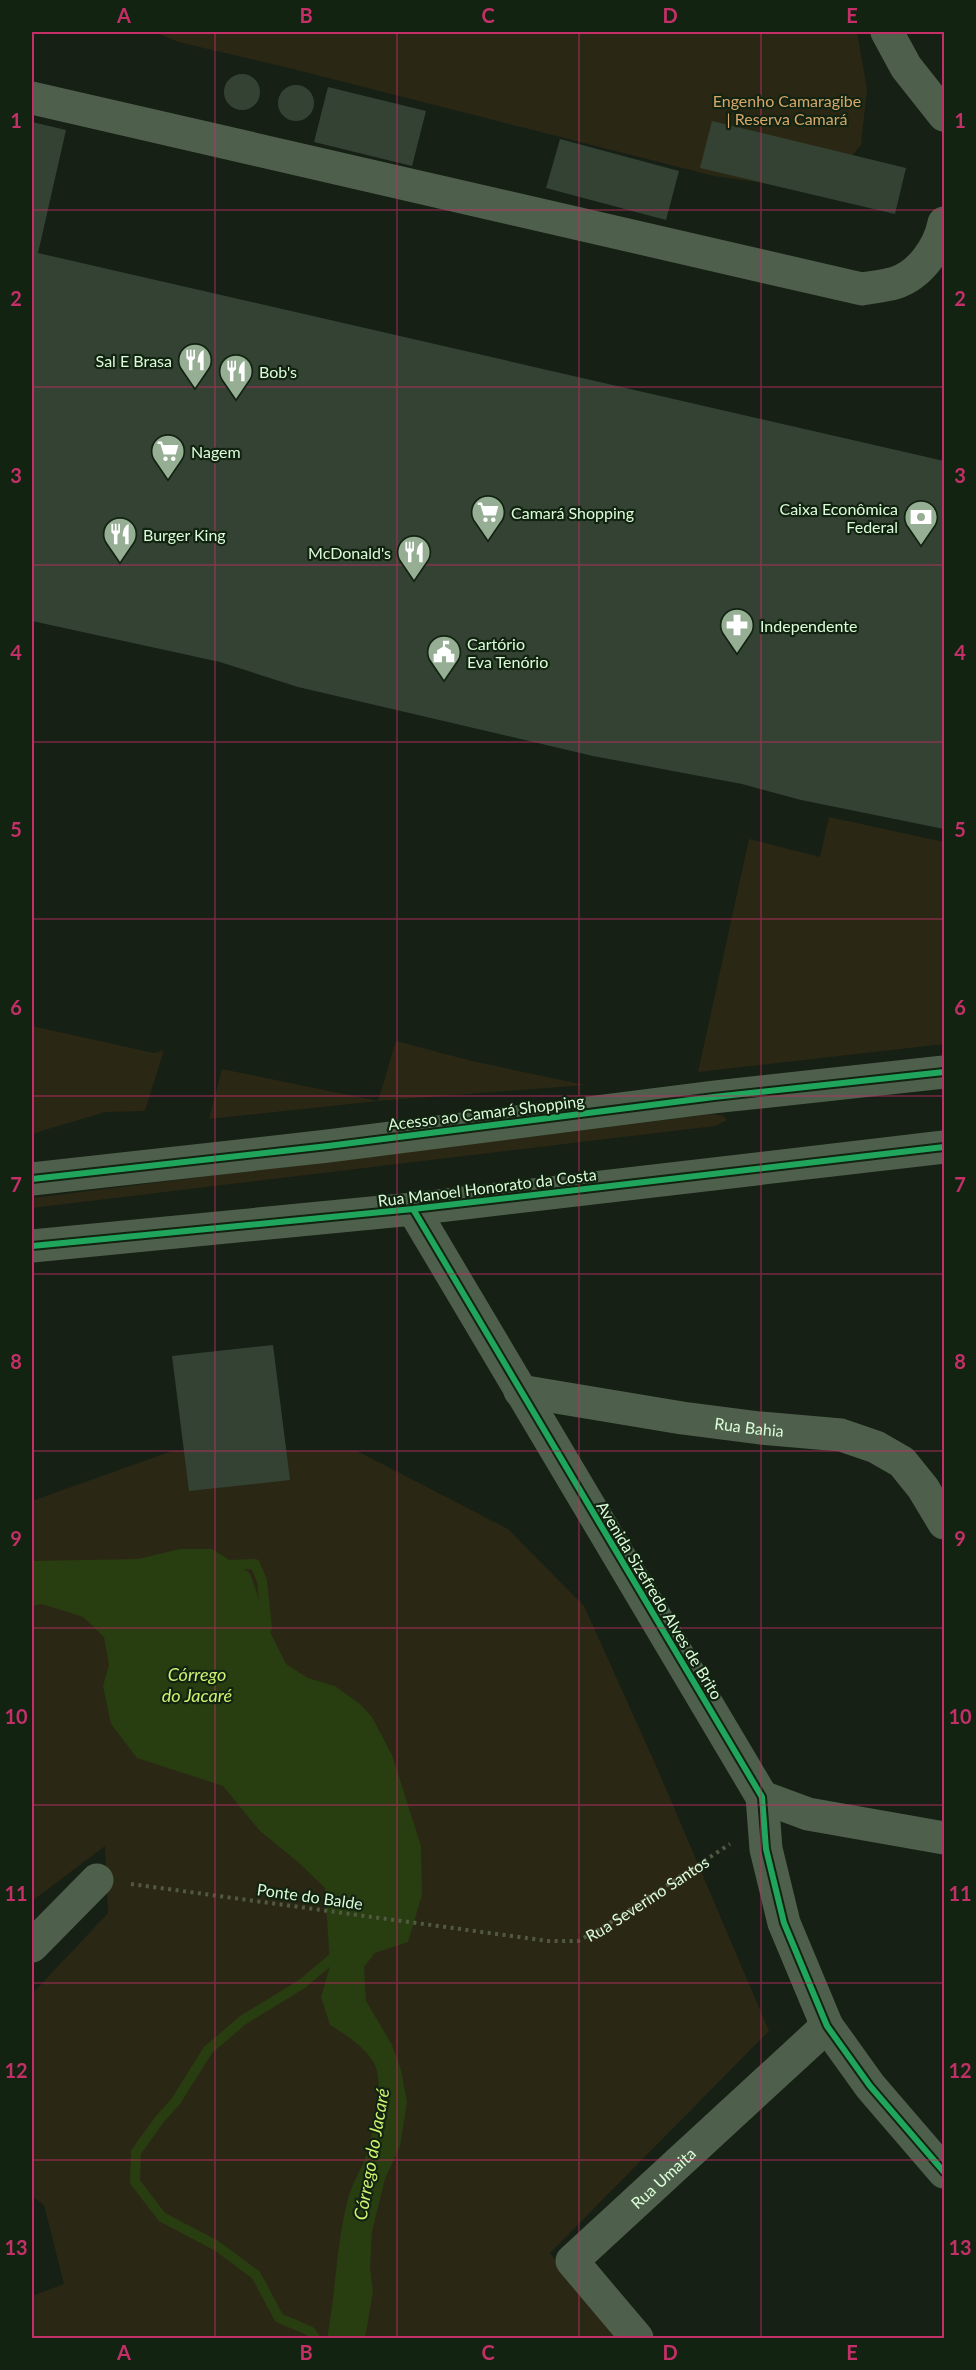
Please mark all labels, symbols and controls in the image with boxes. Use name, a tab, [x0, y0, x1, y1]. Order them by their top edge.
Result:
text: A	[116, 3, 131, 27]
text: B	[299, 3, 313, 27]
text: C	[481, 3, 495, 27]
text: D	[662, 3, 678, 27]
text: E	[846, 3, 858, 27]
park label: Engenho Camaragibe | Reserva Camará	[713, 91, 861, 128]
text: 1	[10, 108, 22, 132]
text: 1	[954, 108, 966, 132]
text: 2	[10, 286, 22, 310]
text: 2	[954, 286, 966, 310]
restaurant icon: Sal E Brasa	[177, 342, 213, 389]
place label: Sal E Brasa	[96, 351, 172, 370]
restaurant icon: Bob's	[218, 353, 254, 400]
place label: Bob's	[259, 362, 297, 381]
supermarket icon: Nagem	[150, 433, 186, 480]
place label: Nagem	[191, 442, 241, 461]
text: 3	[10, 463, 22, 487]
text: 3	[954, 463, 966, 487]
supermarket icon: Camará Shopping	[470, 494, 506, 541]
place label: Caixa Econômica Federal	[779, 499, 898, 536]
bank icon: Caixa Econômica Federal	[903, 499, 939, 546]
place label: Camará Shopping	[511, 503, 634, 522]
restaurant icon: Burger King	[102, 516, 138, 563]
place label: Burger King	[143, 525, 226, 544]
restaurant icon: McDonald's	[396, 534, 432, 581]
place label: McDonald's	[308, 543, 391, 562]
pharmacy icon: Independente	[719, 607, 755, 654]
place label: Independente	[760, 616, 857, 635]
public building icon: Cartório Eva Tenório	[426, 634, 462, 681]
place label: Cartório Eva Tenório	[467, 634, 548, 671]
text: 4	[10, 640, 22, 664]
text: 4	[954, 640, 966, 664]
text: 5	[10, 817, 22, 841]
text: 5	[954, 817, 966, 841]
text: 6	[10, 995, 22, 1019]
text: 6	[954, 995, 966, 1019]
street label: Acesso ao Camará Shopping	[387, 1091, 585, 1133]
street label: Rua Manoel Honorato da Costa	[377, 1164, 597, 1210]
text: 7	[10, 1172, 22, 1196]
text: 7	[954, 1172, 966, 1196]
text: 8	[10, 1349, 22, 1373]
text: 8	[954, 1349, 966, 1373]
street label: Rua Bahia	[713, 1413, 785, 1440]
street label: Avenida Sizefredo Alves de Brito	[593, 1498, 727, 1702]
text: 9	[10, 1526, 22, 1550]
text: 9	[954, 1526, 966, 1550]
water label: Córrego do Jacaré	[162, 1663, 233, 1706]
text: 10	[4, 1704, 28, 1728]
text: 10	[948, 1704, 972, 1728]
street label: Rua Severino Santos	[582, 1851, 712, 1945]
street label: Ponte do Balde	[256, 1879, 364, 1913]
text: 11	[4, 1881, 28, 1905]
text: 11	[948, 1881, 972, 1905]
text: 12	[4, 2058, 28, 2082]
text: 12	[948, 2058, 972, 2082]
water label: Córrego do Jacaré	[349, 2086, 393, 2222]
street label: Rua Umaita	[626, 2143, 699, 2212]
text: 13	[4, 2235, 28, 2259]
text: 13	[948, 2235, 972, 2259]
text: A	[116, 2340, 131, 2364]
text: B	[299, 2340, 313, 2364]
text: C	[481, 2340, 495, 2364]
text: D	[662, 2340, 678, 2364]
text: E	[846, 2340, 858, 2364]

